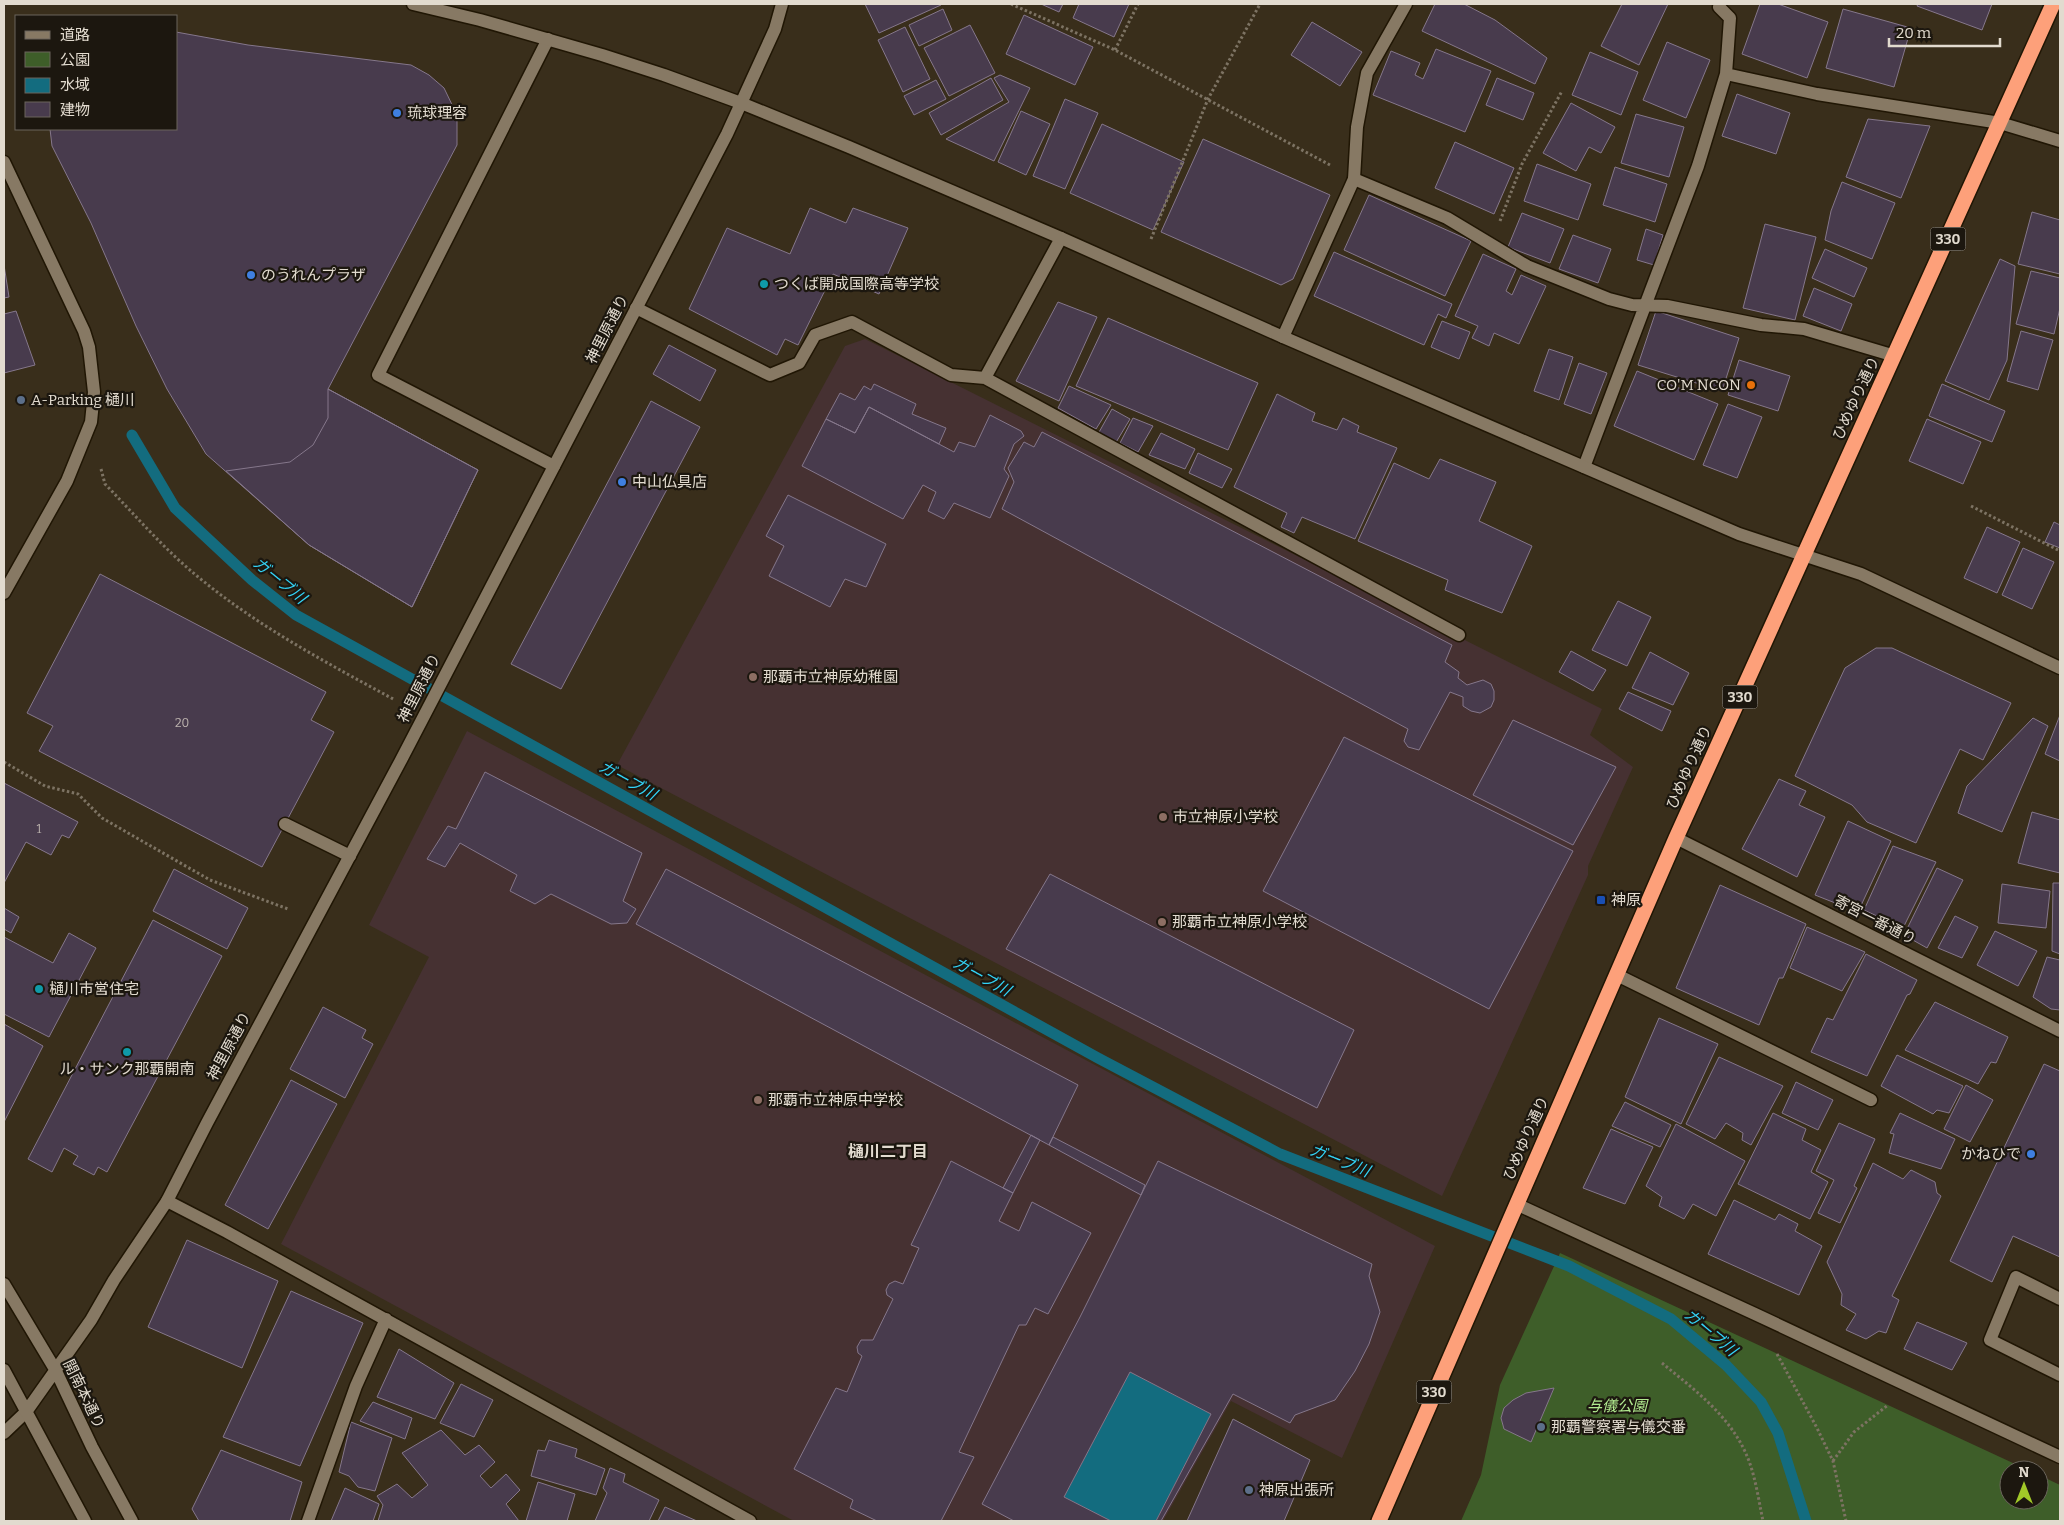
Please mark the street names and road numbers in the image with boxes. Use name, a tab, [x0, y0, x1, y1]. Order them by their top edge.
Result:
road number: 330	[1930, 228, 1966, 250]
street label: 神里原通り	[582, 291, 632, 367]
street label: ひめゆり通り	[1829, 353, 1883, 443]
street label: 神里原通り	[394, 650, 444, 726]
road number: 330	[1722, 686, 1758, 709]
street label: ひめゆり通り	[1662, 722, 1716, 812]
street label: 寄宮一番通り	[1831, 892, 1919, 948]
street label: 神里原通り	[203, 1009, 255, 1083]
street label: ひめゆり通り	[1499, 1093, 1553, 1183]
street label: 開南本通り	[59, 1356, 109, 1432]
road number: 330	[1416, 1380, 1452, 1404]

